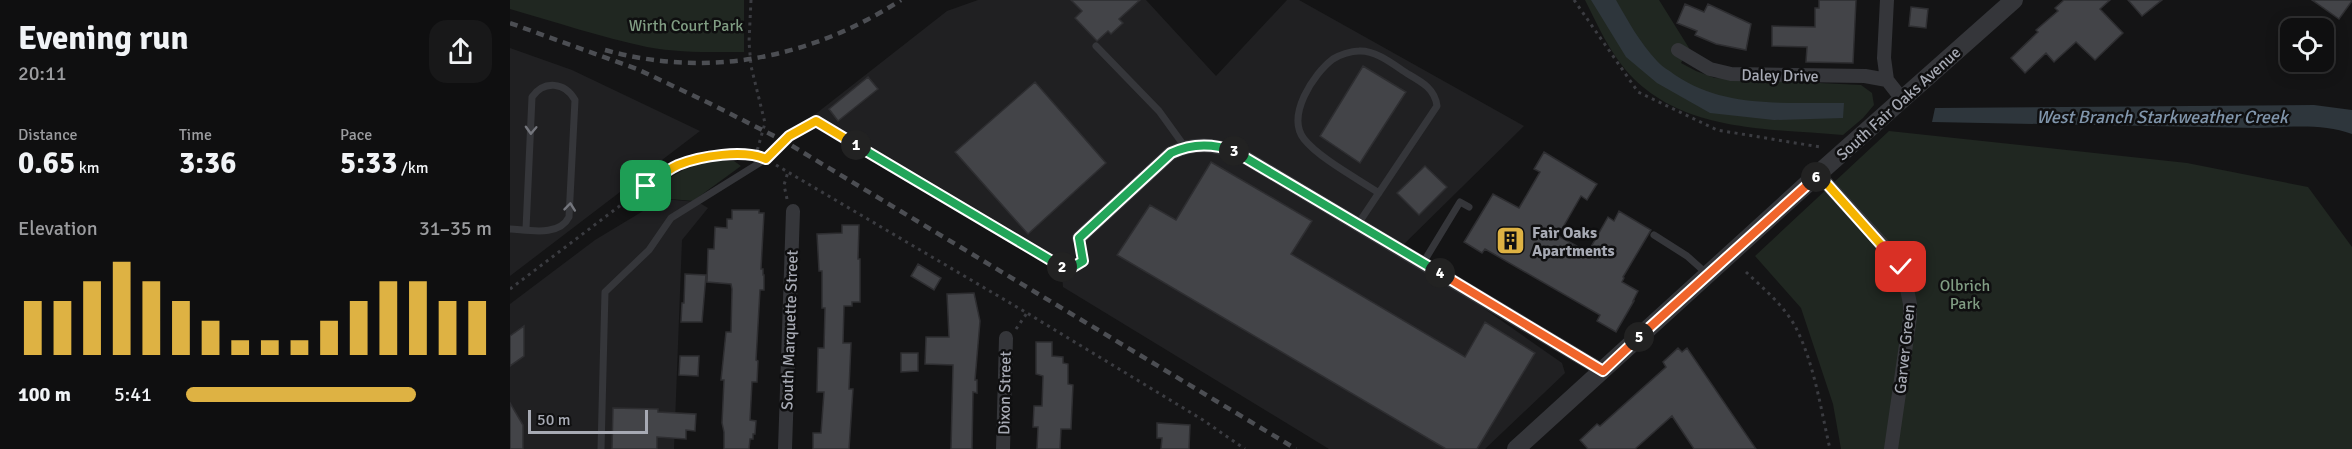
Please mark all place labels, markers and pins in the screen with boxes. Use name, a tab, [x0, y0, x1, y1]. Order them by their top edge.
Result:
pin: 1	[841, 130, 871, 160]
pin: 3	[1219, 136, 1249, 166]
pin	[620, 160, 671, 211]
pin: 6	[1801, 162, 1831, 192]
place label: Fair Oaks Apartments	[1532, 223, 1615, 261]
building icon: Fair Oaks Apartments	[1495, 225, 1527, 257]
pin	[1875, 241, 1926, 292]
pin: 2	[1047, 252, 1077, 282]
pin: 4	[1425, 258, 1455, 288]
pin: 5	[1624, 322, 1654, 352]

